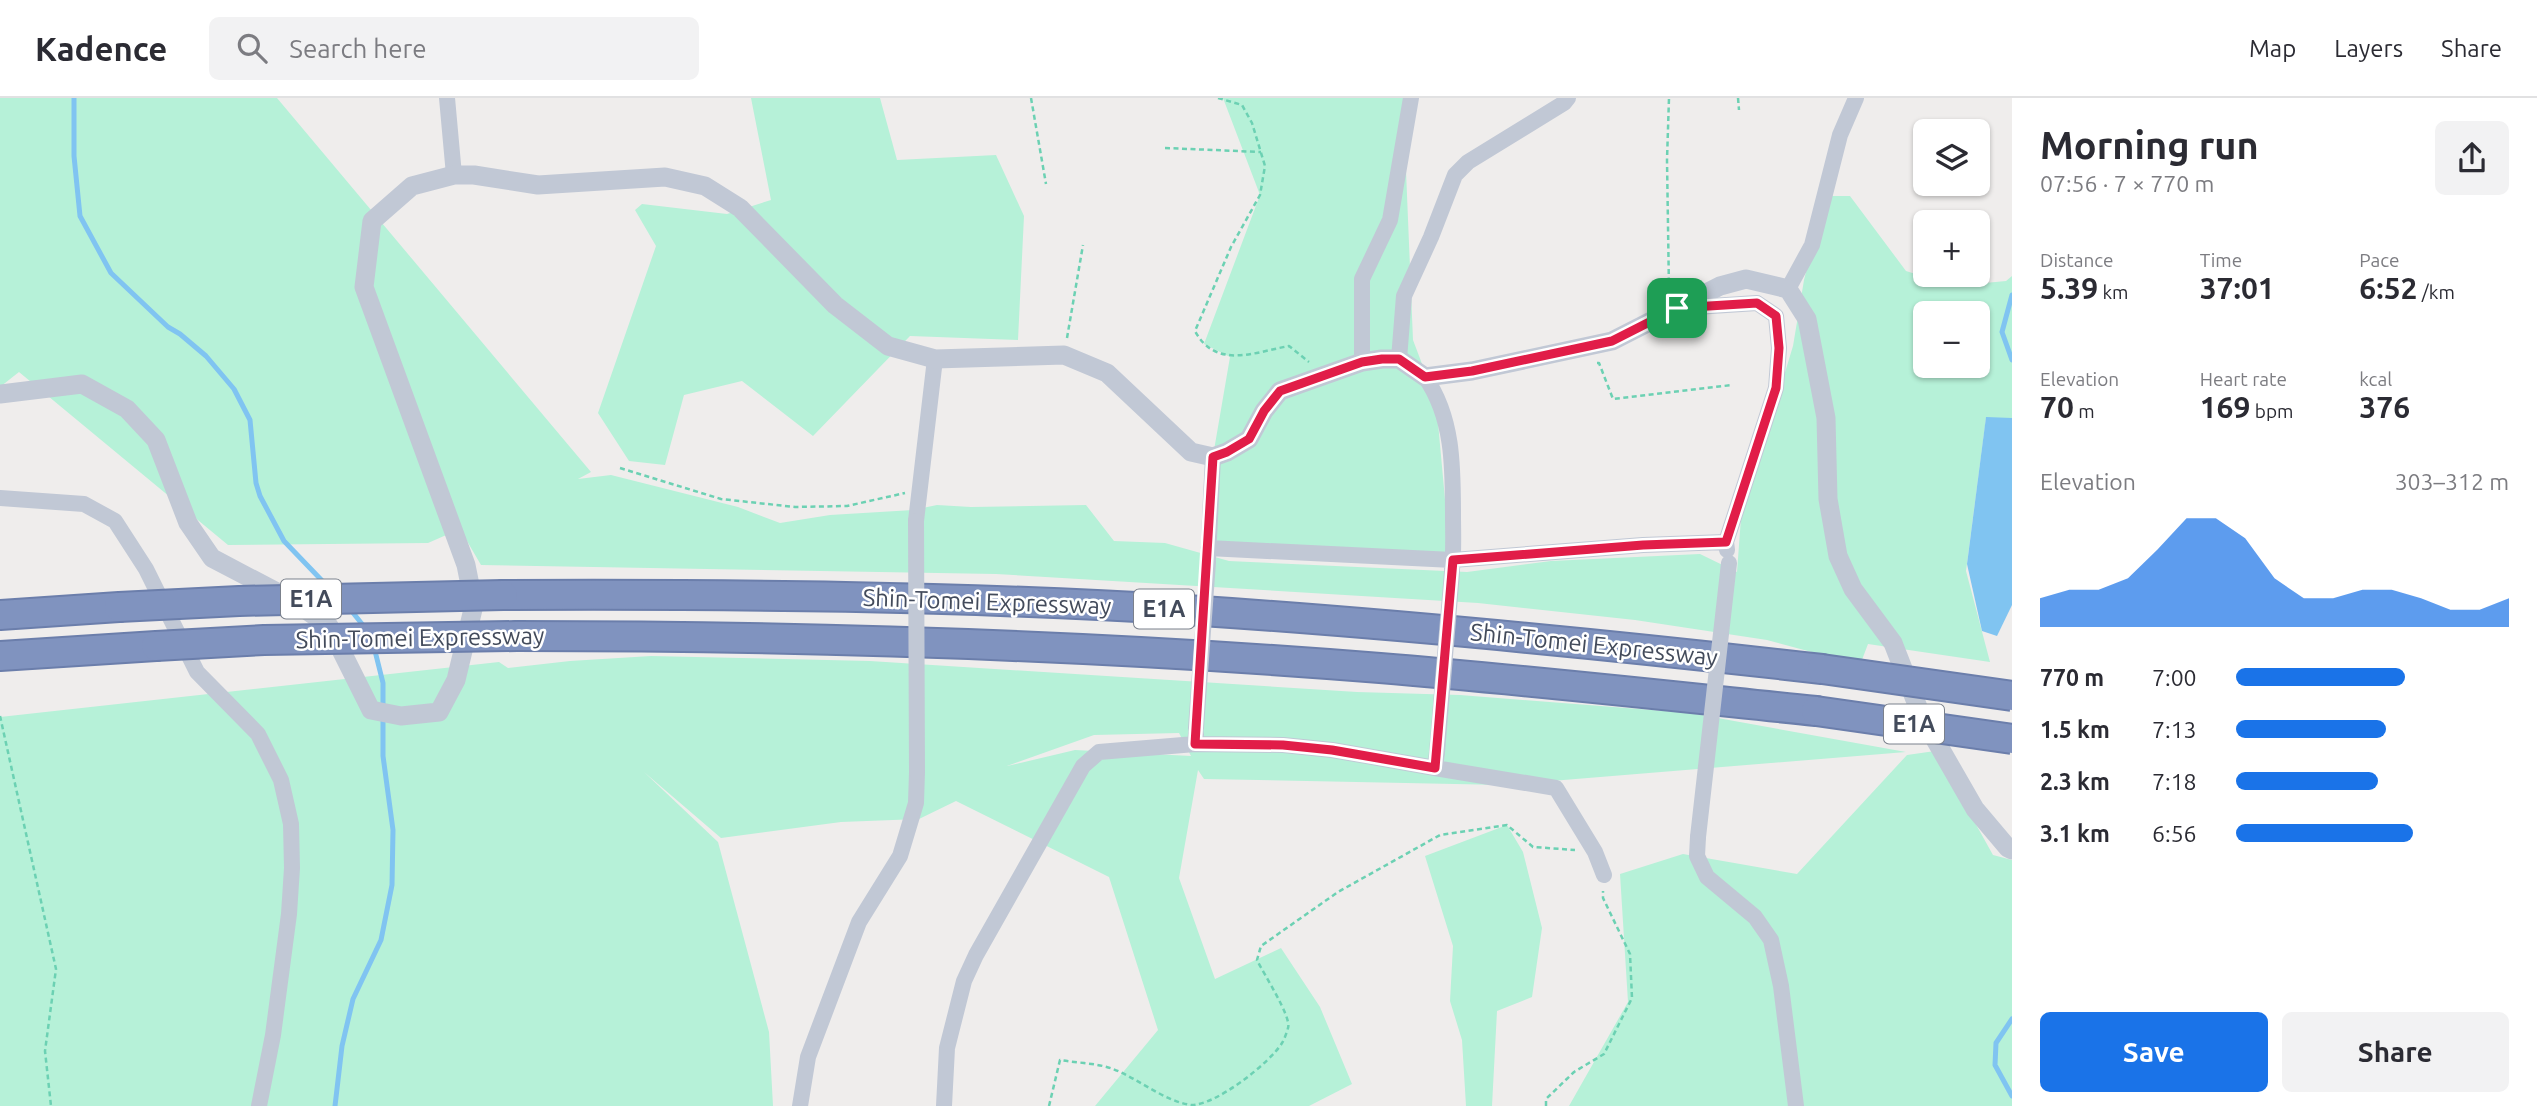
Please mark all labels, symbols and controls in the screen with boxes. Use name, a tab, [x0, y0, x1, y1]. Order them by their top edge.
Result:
search box	[209, 17, 699, 80]
icon: search	[233, 29, 271, 67]
text: Kadence	[35, 30, 167, 67]
text: Search here	[289, 34, 427, 63]
text: Map	[2249, 35, 2296, 62]
text: Layers	[2334, 35, 2403, 62]
text: Share	[2441, 35, 2502, 62]
map controls	[1913, 119, 1990, 378]
button: layers	[1913, 119, 1990, 196]
button: share	[2435, 121, 2509, 195]
text: Morning run	[2040, 124, 2259, 166]
text: 07:56 · 7 × 770 m	[2040, 171, 2214, 196]
button: +	[1913, 210, 1990, 287]
text: Distance	[2040, 249, 2114, 271]
text: Time	[2200, 249, 2242, 271]
text: Pace	[2359, 249, 2400, 271]
text: 5.39	[2040, 271, 2098, 305]
text: 37:01	[2200, 271, 2275, 305]
text: 6:52	[2359, 271, 2417, 305]
pin	[1647, 278, 1707, 338]
text: km	[2098, 281, 2128, 303]
text: /km	[2417, 281, 2455, 303]
icon: arrive	[1658, 289, 1696, 327]
button: −	[1913, 301, 1990, 378]
text: Elevation	[2040, 368, 2119, 390]
text: Heart rate	[2200, 368, 2287, 390]
text: kcal	[2359, 368, 2392, 390]
text: 70	[2040, 390, 2074, 424]
text: 169	[2200, 390, 2250, 424]
text: 376	[2359, 390, 2410, 424]
text: m	[2074, 400, 2095, 422]
text: bpm	[2250, 400, 2293, 422]
text: Elevation	[2040, 469, 2136, 494]
text: 303–312 m	[2395, 469, 2509, 494]
road number: E1A	[281, 579, 341, 618]
street label: Shin-Tomei Expressway	[862, 584, 1112, 619]
road number: E1A	[1134, 589, 1194, 628]
street label: Shin-Tomei Expressway	[1469, 618, 1720, 671]
street label: Shin-Tomei Expressway	[295, 622, 545, 653]
text: 770 m	[2040, 665, 2104, 690]
text: 7:00	[2152, 665, 2197, 690]
road number: E1A	[1884, 704, 1944, 744]
text: 1.5 km	[2040, 717, 2110, 742]
text: 7:13	[2152, 717, 2197, 742]
text: 2.3 km	[2040, 769, 2110, 794]
text: 7:18	[2152, 769, 2197, 794]
text: 3.1 km	[2040, 821, 2110, 846]
text: 6:56	[2152, 821, 2197, 846]
button: Save	[2040, 1012, 2268, 1092]
button: Share	[2282, 1012, 2509, 1092]

